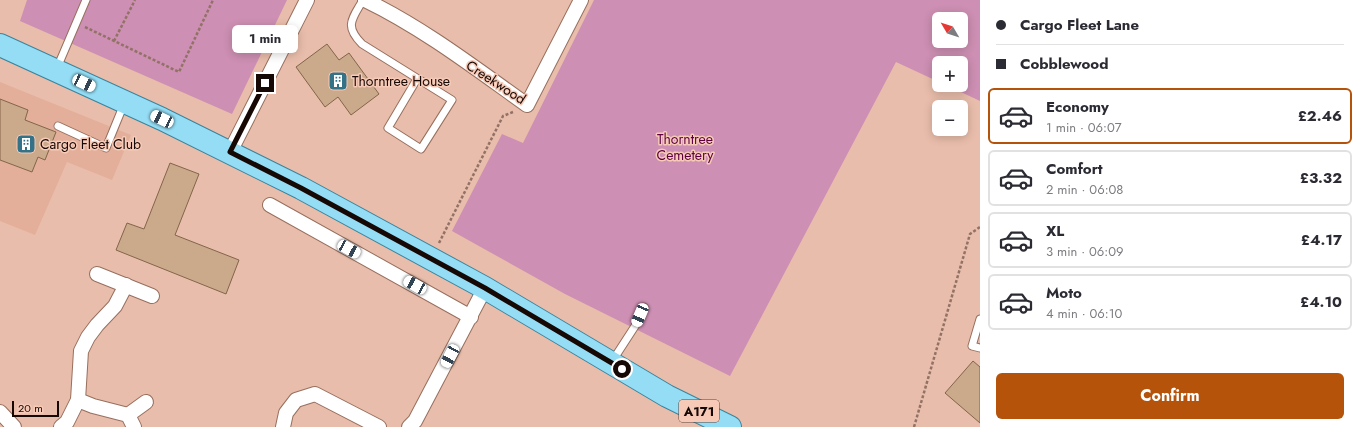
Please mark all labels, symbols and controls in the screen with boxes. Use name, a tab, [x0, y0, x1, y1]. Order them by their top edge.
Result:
north arrow	[932, 12, 968, 48]
map controls	[932, 12, 968, 136]
text: Cargo Fleet Lane	[1020, 14, 1139, 36]
callout: 1 min	[232, 25, 298, 53]
text: 1 min	[249, 29, 281, 48]
text: Cobblewood	[1020, 53, 1108, 75]
street label: Creekwood	[462, 55, 530, 109]
button: +	[932, 56, 968, 92]
building icon: Thorntree House	[327, 70, 349, 92]
place label: Thorntree House	[352, 71, 450, 91]
car	[71, 72, 97, 94]
route end	[256, 74, 274, 92]
text: Economy	[1046, 96, 1109, 118]
icon: car	[998, 98, 1034, 134]
button: −	[932, 100, 968, 136]
text: £2.46	[1298, 105, 1342, 127]
car	[149, 108, 175, 130]
text: 1 min · 06:07	[1046, 118, 1122, 137]
park label: Thorntree Cemetery	[657, 129, 714, 165]
building icon: Cargo Fleet Club	[15, 133, 37, 155]
place label: Cargo Fleet Club	[40, 134, 141, 154]
text: Comfort	[1046, 158, 1103, 180]
icon: car	[998, 160, 1034, 196]
text: £3.32	[1300, 167, 1342, 189]
text: 2 min · 06:08	[1046, 180, 1123, 199]
text: XL	[1046, 220, 1064, 242]
icon: car	[998, 222, 1034, 258]
text: £4.17	[1301, 229, 1342, 251]
car	[336, 238, 362, 260]
text: 3 min · 06:09	[1046, 242, 1124, 261]
car	[402, 274, 428, 296]
text: Moto	[1046, 282, 1082, 304]
icon: car	[998, 284, 1034, 320]
text: £4.10	[1300, 291, 1342, 313]
car	[630, 302, 650, 328]
text: 4 min · 06:10	[1046, 304, 1122, 323]
car	[439, 343, 461, 369]
route start	[613, 360, 631, 378]
button: Confirm	[996, 373, 1344, 419]
scale bar	[12, 399, 59, 418]
text: 20 m	[18, 400, 43, 416]
road number: A171	[679, 400, 719, 422]

